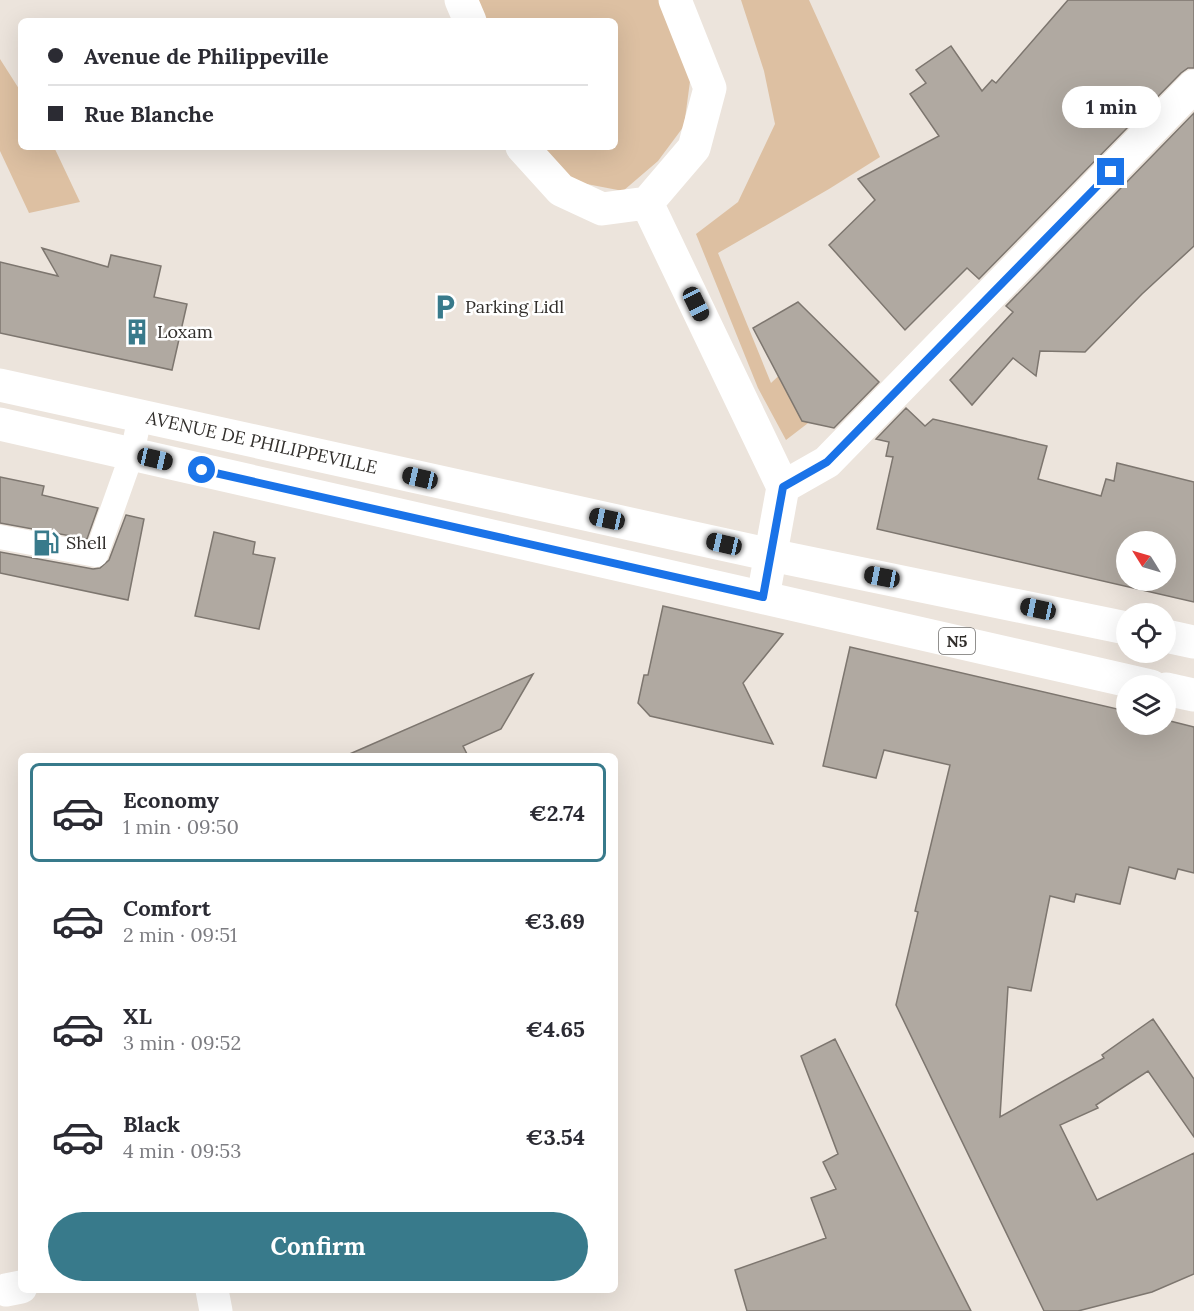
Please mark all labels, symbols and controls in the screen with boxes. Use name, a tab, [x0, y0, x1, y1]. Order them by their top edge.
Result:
text: Avenue de Philippeville	[84, 42, 329, 70]
callout: 1 min	[1062, 85, 1160, 127]
text: 1 min	[1086, 94, 1137, 119]
text: Rue Blanche	[84, 100, 214, 128]
route end	[1097, 158, 1124, 185]
car	[680, 284, 712, 324]
parking icon: Parking Lidl	[430, 292, 460, 322]
place label: Parking Lidl	[465, 295, 564, 318]
building icon: Loxam	[122, 317, 152, 347]
place label: Loxam	[157, 320, 213, 343]
street label: AVENUE DE PHILIPPEVILLE	[143, 405, 379, 479]
car	[135, 446, 175, 472]
route start	[188, 456, 215, 483]
car	[400, 465, 440, 491]
car	[588, 506, 626, 532]
fuel station icon: Shell	[31, 528, 61, 558]
place label: Shell	[66, 531, 107, 554]
car	[704, 531, 744, 557]
north arrow	[1116, 531, 1176, 591]
map controls	[1116, 531, 1176, 735]
car	[863, 565, 901, 589]
car	[1019, 596, 1057, 622]
button: locate	[1116, 603, 1176, 663]
road number: N5	[939, 628, 975, 654]
button: layers	[1116, 675, 1176, 735]
icon: car	[51, 786, 105, 840]
text: Economy	[123, 786, 219, 814]
text: €2.74	[529, 799, 585, 827]
text: 1 min · 09:50	[123, 814, 239, 839]
icon: car	[51, 894, 105, 948]
text: Comfort	[123, 894, 211, 922]
text: €3.69	[524, 907, 585, 935]
text: 2 min · 09:51	[123, 922, 237, 947]
icon: car	[51, 1002, 105, 1056]
text: XL	[123, 1002, 152, 1030]
text: €4.65	[526, 1015, 585, 1043]
text: 3 min · 09:52	[123, 1030, 241, 1055]
icon: car	[51, 1110, 105, 1164]
text: Black	[123, 1110, 180, 1138]
text: €3.54	[526, 1123, 585, 1151]
text: 4 min · 09:53	[123, 1138, 241, 1163]
button: Confirm	[48, 1212, 588, 1281]

